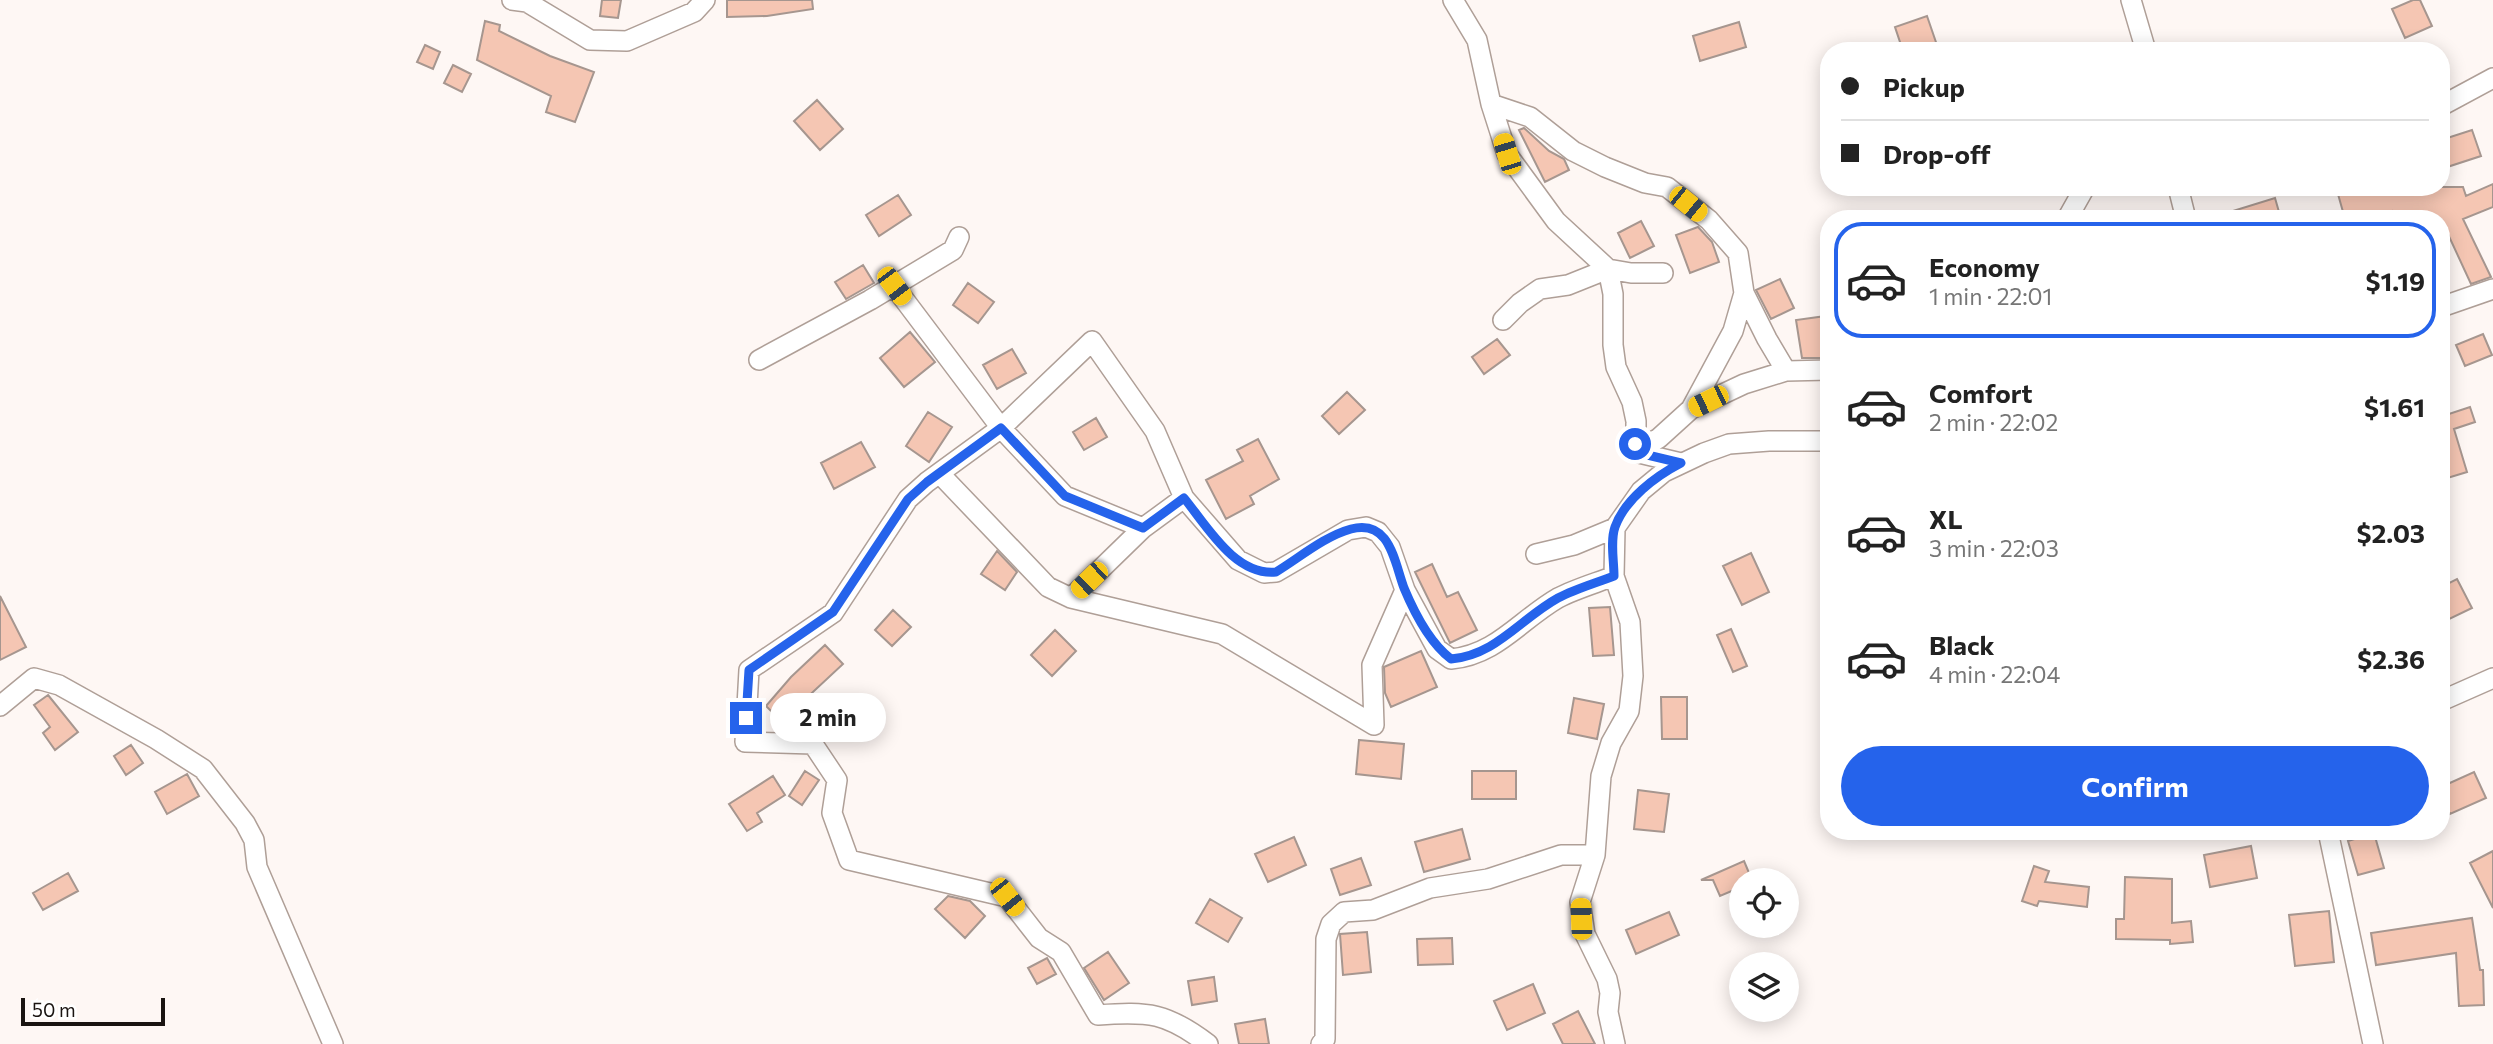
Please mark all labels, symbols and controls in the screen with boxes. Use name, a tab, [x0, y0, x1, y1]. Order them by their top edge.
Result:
text: Pickup	[1883, 71, 1965, 102]
car	[1491, 131, 1524, 177]
text: Drop-off	[1883, 138, 1990, 169]
car	[1666, 183, 1711, 225]
icon: car	[1845, 249, 1908, 312]
text: Economy	[1929, 251, 2040, 282]
car	[873, 263, 916, 309]
text: $1.19	[2366, 265, 2425, 296]
text: 1 min · 22:01	[1929, 282, 2052, 310]
icon: car	[1845, 375, 1908, 438]
text: Comfort	[1929, 377, 2032, 408]
car	[1685, 382, 1732, 420]
text: $1.61	[2364, 391, 2425, 422]
text: 2 min · 22:02	[1929, 408, 2058, 436]
route start	[1619, 428, 1651, 460]
icon: car	[1845, 501, 1908, 564]
text: XL	[1929, 503, 1963, 534]
text: $2.03	[2356, 517, 2425, 548]
text: 3 min · 22:03	[1929, 534, 2059, 562]
car	[1067, 558, 1112, 602]
icon: car	[1845, 627, 1908, 690]
text: Black	[1929, 629, 1995, 660]
text: $2.36	[2357, 643, 2425, 674]
text: 4 min · 22:04	[1929, 660, 2060, 688]
callout: 2 min	[770, 694, 886, 742]
route end	[730, 702, 762, 734]
text: 2 min	[799, 703, 857, 731]
button: Confirm	[1841, 746, 2429, 826]
map controls	[1729, 868, 1799, 1022]
button: locate	[1729, 868, 1799, 938]
car	[986, 874, 1029, 920]
car	[1570, 898, 1593, 940]
button: layers	[1729, 952, 1799, 1022]
scale bar	[21, 995, 164, 1027]
text: 50 m	[32, 998, 76, 1021]

